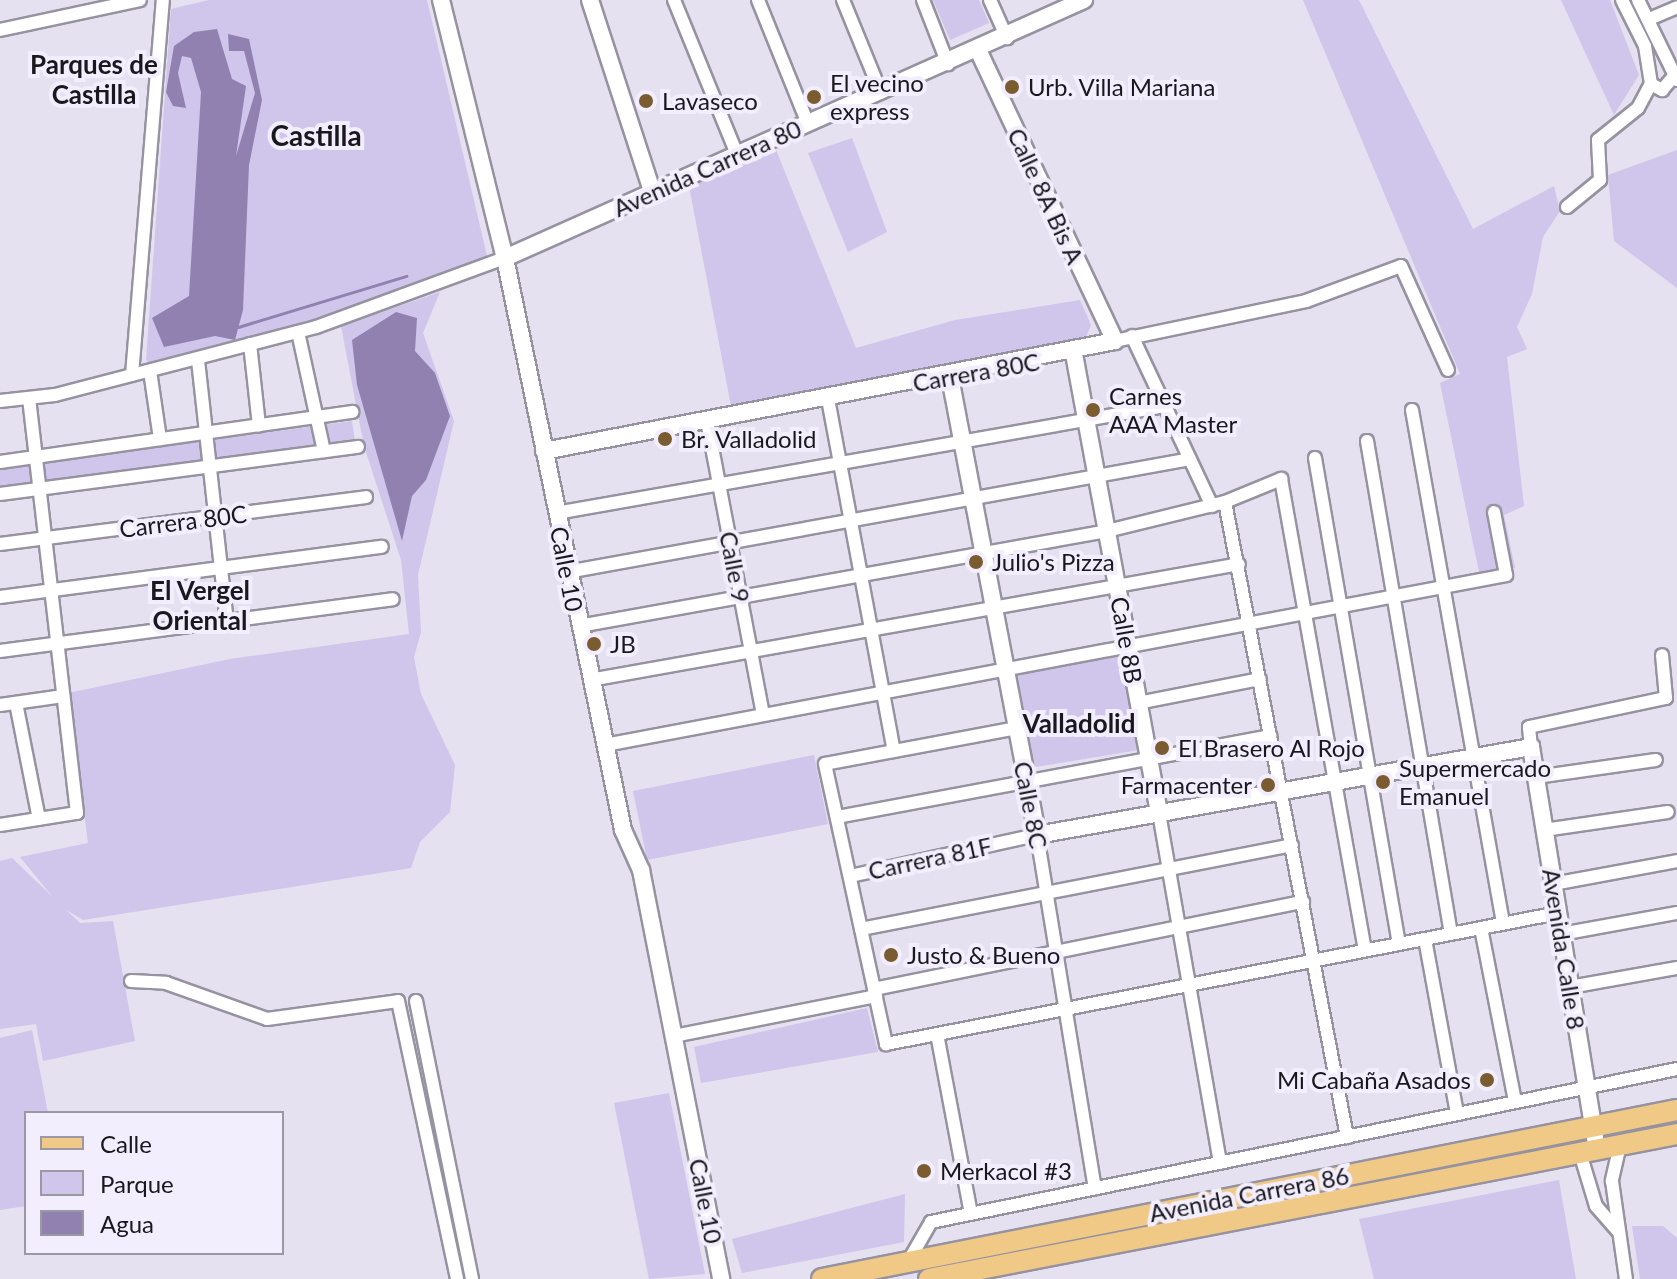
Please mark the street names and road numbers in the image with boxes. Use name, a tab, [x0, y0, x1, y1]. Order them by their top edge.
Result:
street label: Avenida Carrera 80	[609, 114, 805, 222]
street label: Calle 8A Bis A	[1002, 123, 1090, 269]
street label: Carrera 80C	[910, 347, 1042, 397]
street label: Carrera 80C	[118, 499, 248, 543]
street label: Calle 10	[545, 524, 589, 614]
street label: Calle 9	[714, 529, 756, 605]
street label: Calle 8B	[1105, 594, 1149, 686]
street label: Calle 8C	[1008, 759, 1054, 851]
street label: Carrera 81F	[866, 831, 994, 885]
street label: Avenida Calle 8	[1537, 866, 1591, 1032]
street label: Calle 10	[684, 1156, 728, 1246]
street label: Avenida Carrera 86	[1147, 1161, 1351, 1227]

